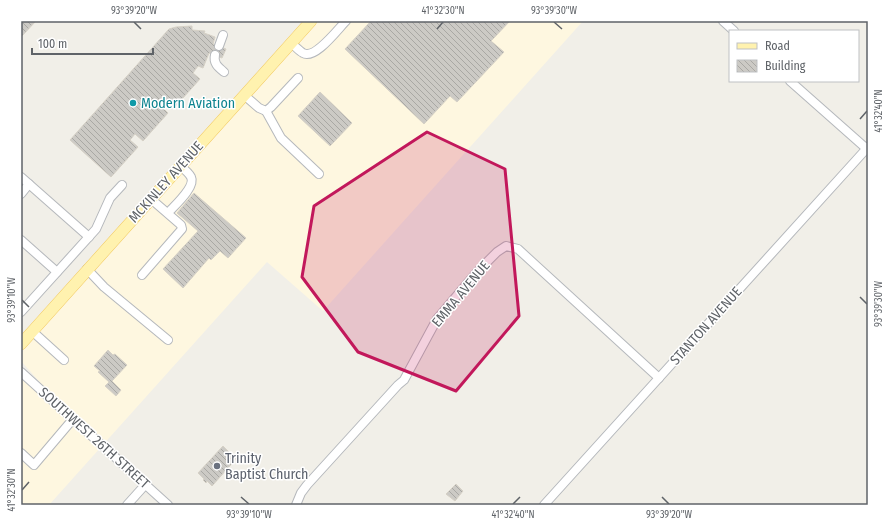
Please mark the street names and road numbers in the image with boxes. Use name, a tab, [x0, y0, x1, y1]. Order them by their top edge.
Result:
street label: MCKINLEY AVENUE	[125, 137, 207, 226]
street label: EMMA AVENUE	[428, 257, 494, 331]
street label: STANTON AVENUE	[667, 283, 746, 368]
street label: SOUTHWEST 26TH STREET	[35, 384, 153, 493]

